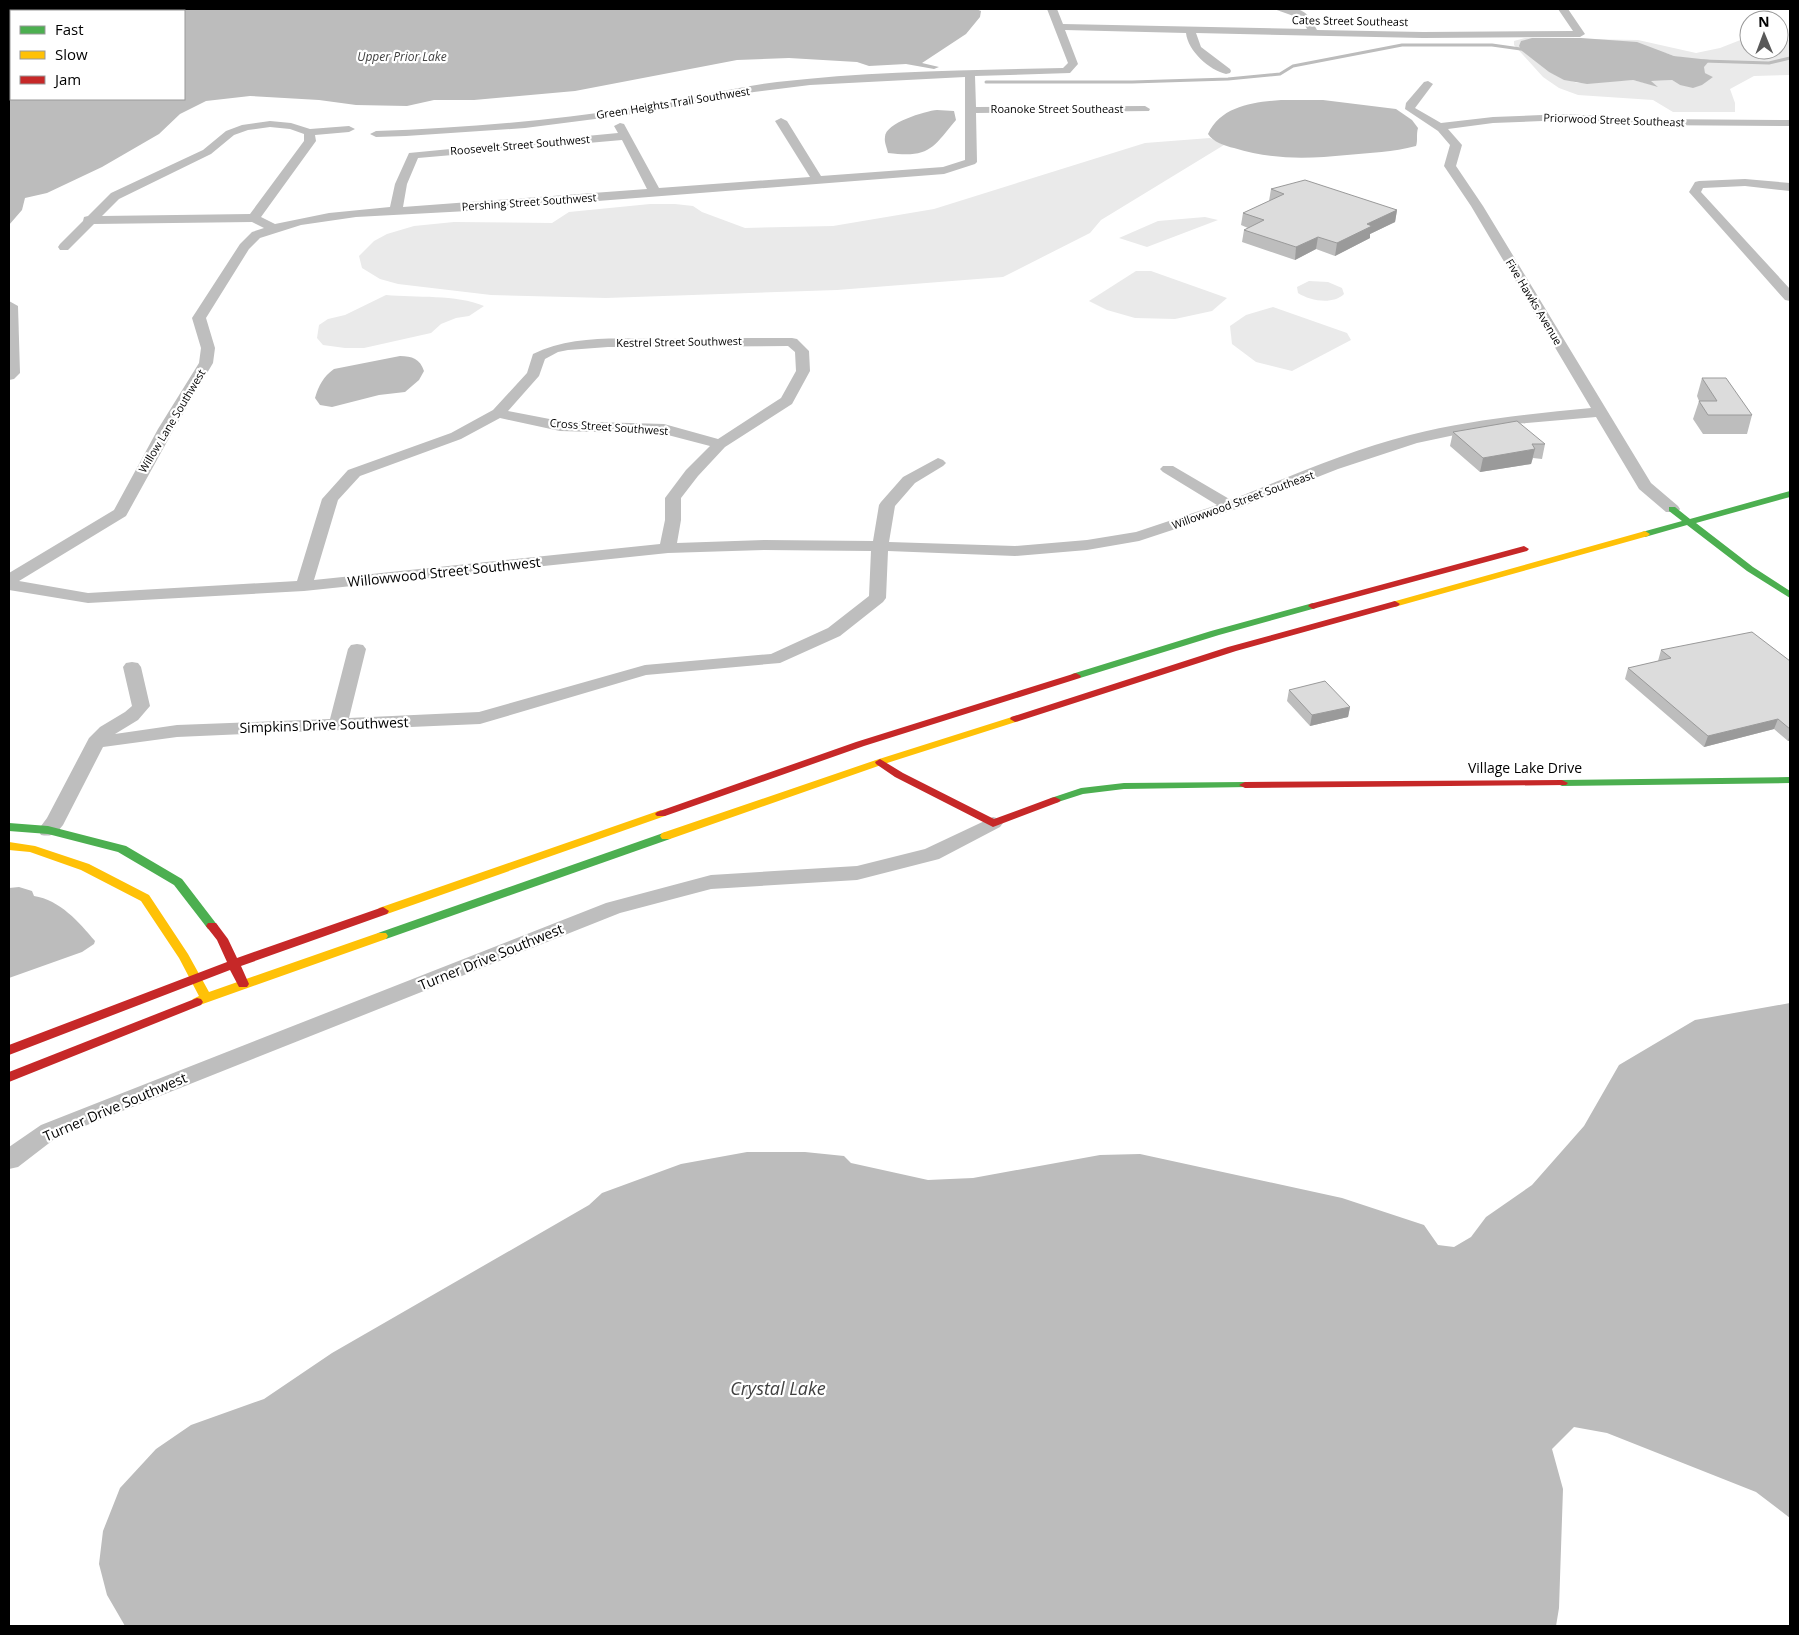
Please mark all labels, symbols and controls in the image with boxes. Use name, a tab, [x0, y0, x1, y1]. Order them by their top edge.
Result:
legend	[10, 10, 185, 100]
north arrow	[1739, 10, 1789, 60]
street label: Cates Street Southeast	[1292, 12, 1408, 29]
text: N	[1758, 12, 1770, 31]
text: Fast	[55, 19, 84, 39]
text: Slow	[55, 44, 88, 64]
water label: Upper Prior Lake	[357, 48, 447, 65]
text: Jam	[53, 69, 81, 89]
street label: Green Heights Trail Southwest	[595, 83, 751, 122]
street label: Roanoke Street Southeast	[991, 101, 1123, 116]
street label: Priorwood Street Southeast	[1543, 110, 1685, 129]
street label: Roosevelt Street Southwest	[449, 131, 591, 158]
street label: Pershing Street Southwest	[461, 189, 597, 214]
street label: Five Hawks Avenue	[1503, 256, 1566, 348]
street label: Kestrel Street Southwest	[616, 333, 742, 350]
street label: Willow Lane Southwest	[135, 366, 208, 475]
street label: Cross Street Southwest	[549, 415, 669, 438]
street label: Willowwood Street Southeast	[1170, 467, 1316, 532]
street label: Willowwood Street Southwest	[346, 552, 541, 591]
street label: Simpkins Drive Southwest	[239, 712, 409, 737]
street label: Village Lake Drive	[1468, 758, 1582, 777]
street label: Turner Drive Southwest	[416, 919, 566, 994]
street label: Turner Drive Southwest	[40, 1068, 190, 1145]
water label: Crystal Lake	[730, 1376, 826, 1400]

